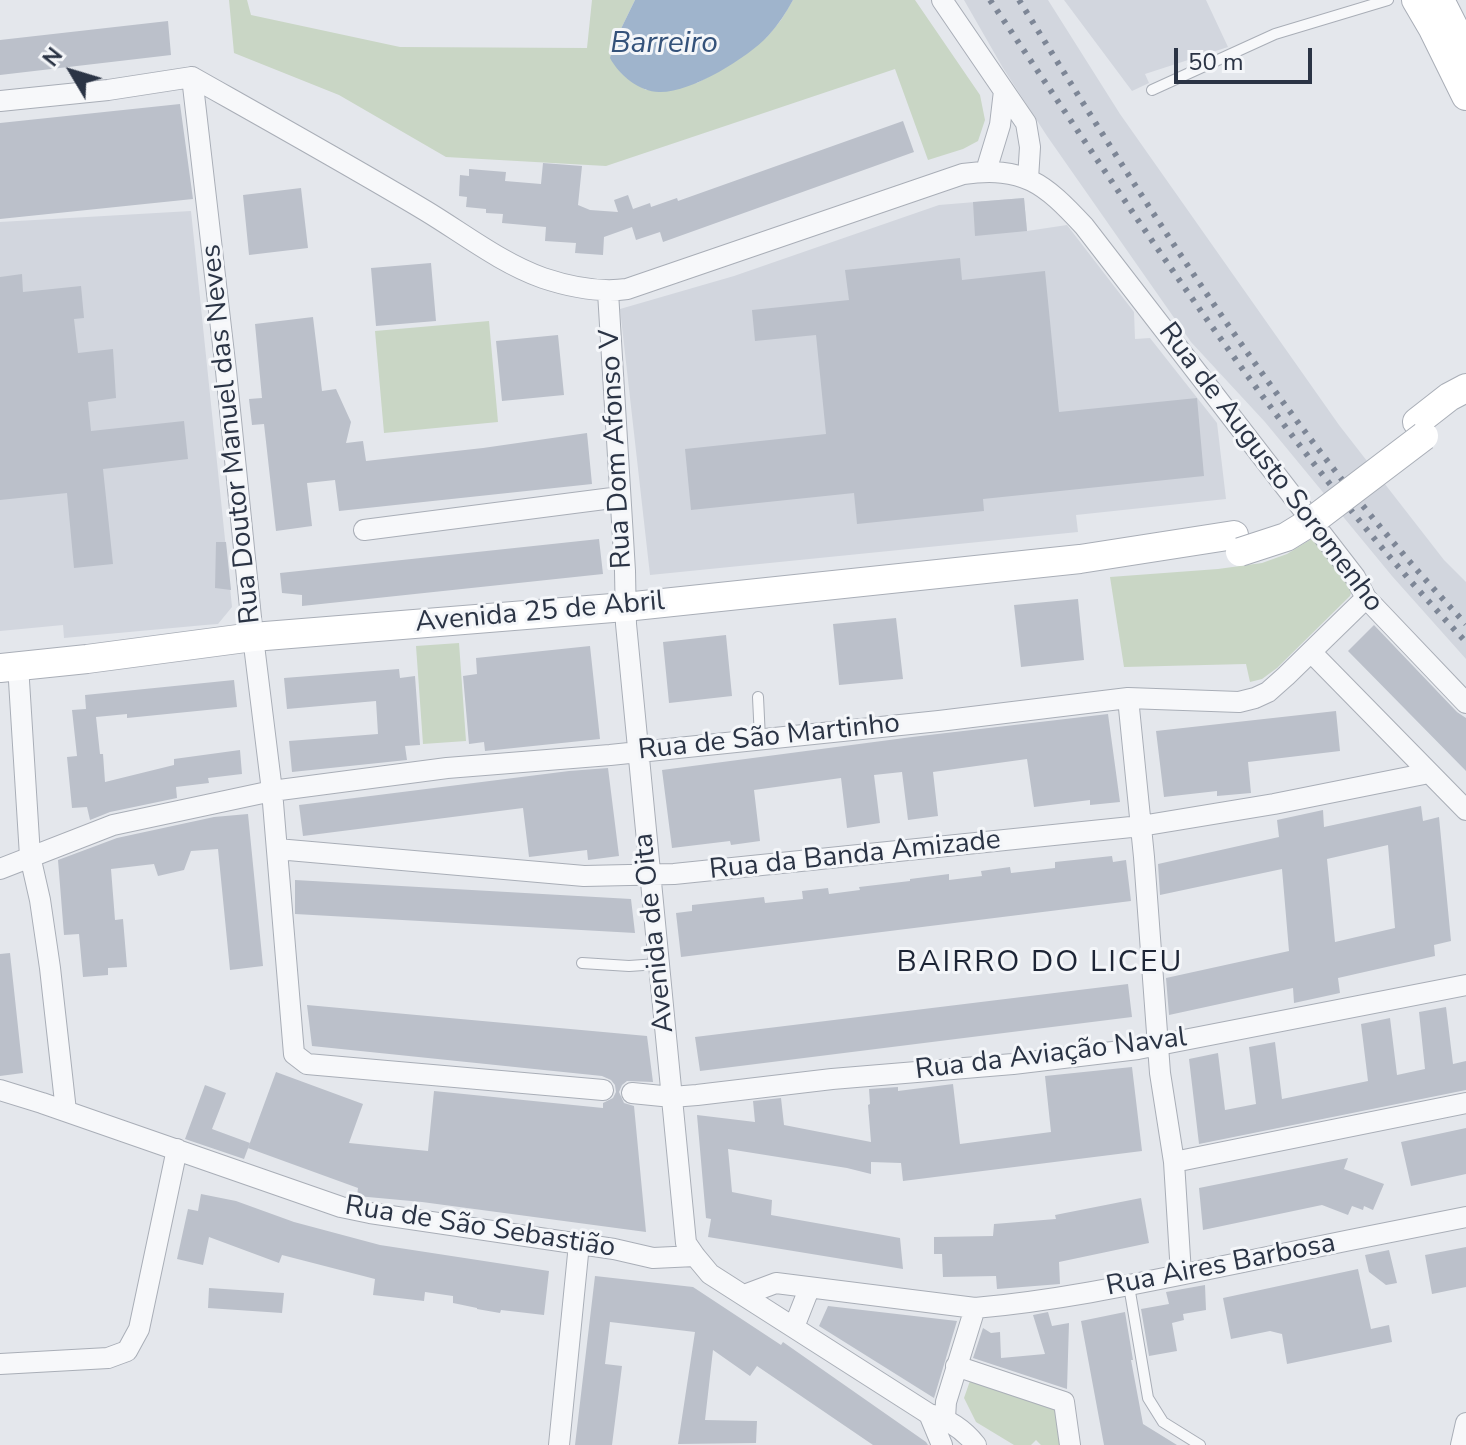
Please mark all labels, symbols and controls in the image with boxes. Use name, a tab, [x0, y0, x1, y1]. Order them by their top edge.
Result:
water label: Barreiro	[610, 27, 718, 63]
north arrow	[32, 32, 112, 112]
scale bar	[1178, 32, 1316, 82]
text: N	[36, 42, 70, 73]
text: 50 m	[1188, 46, 1244, 78]
street label: Rua Doutor Manuel das Neves	[195, 242, 269, 626]
street label: Rua de Augusto Soromenho	[1150, 317, 1390, 619]
street label: Rua Dom Afonso V	[594, 328, 640, 570]
street label: Avenida 25 de Abril	[414, 585, 666, 641]
street label: Rua de São Martinho	[636, 708, 902, 768]
street label: Rua da Banda Amizade	[708, 824, 1002, 888]
street label: Avenida de Oita	[628, 832, 682, 1034]
district label: BAIRRO DO LICEU	[897, 946, 1183, 982]
street label: Rua da Aviação Naval	[913, 1022, 1189, 1088]
street label: Rua de São Sebastião	[343, 1190, 617, 1266]
street label: Rua Aires Barbosa	[1104, 1227, 1338, 1305]

